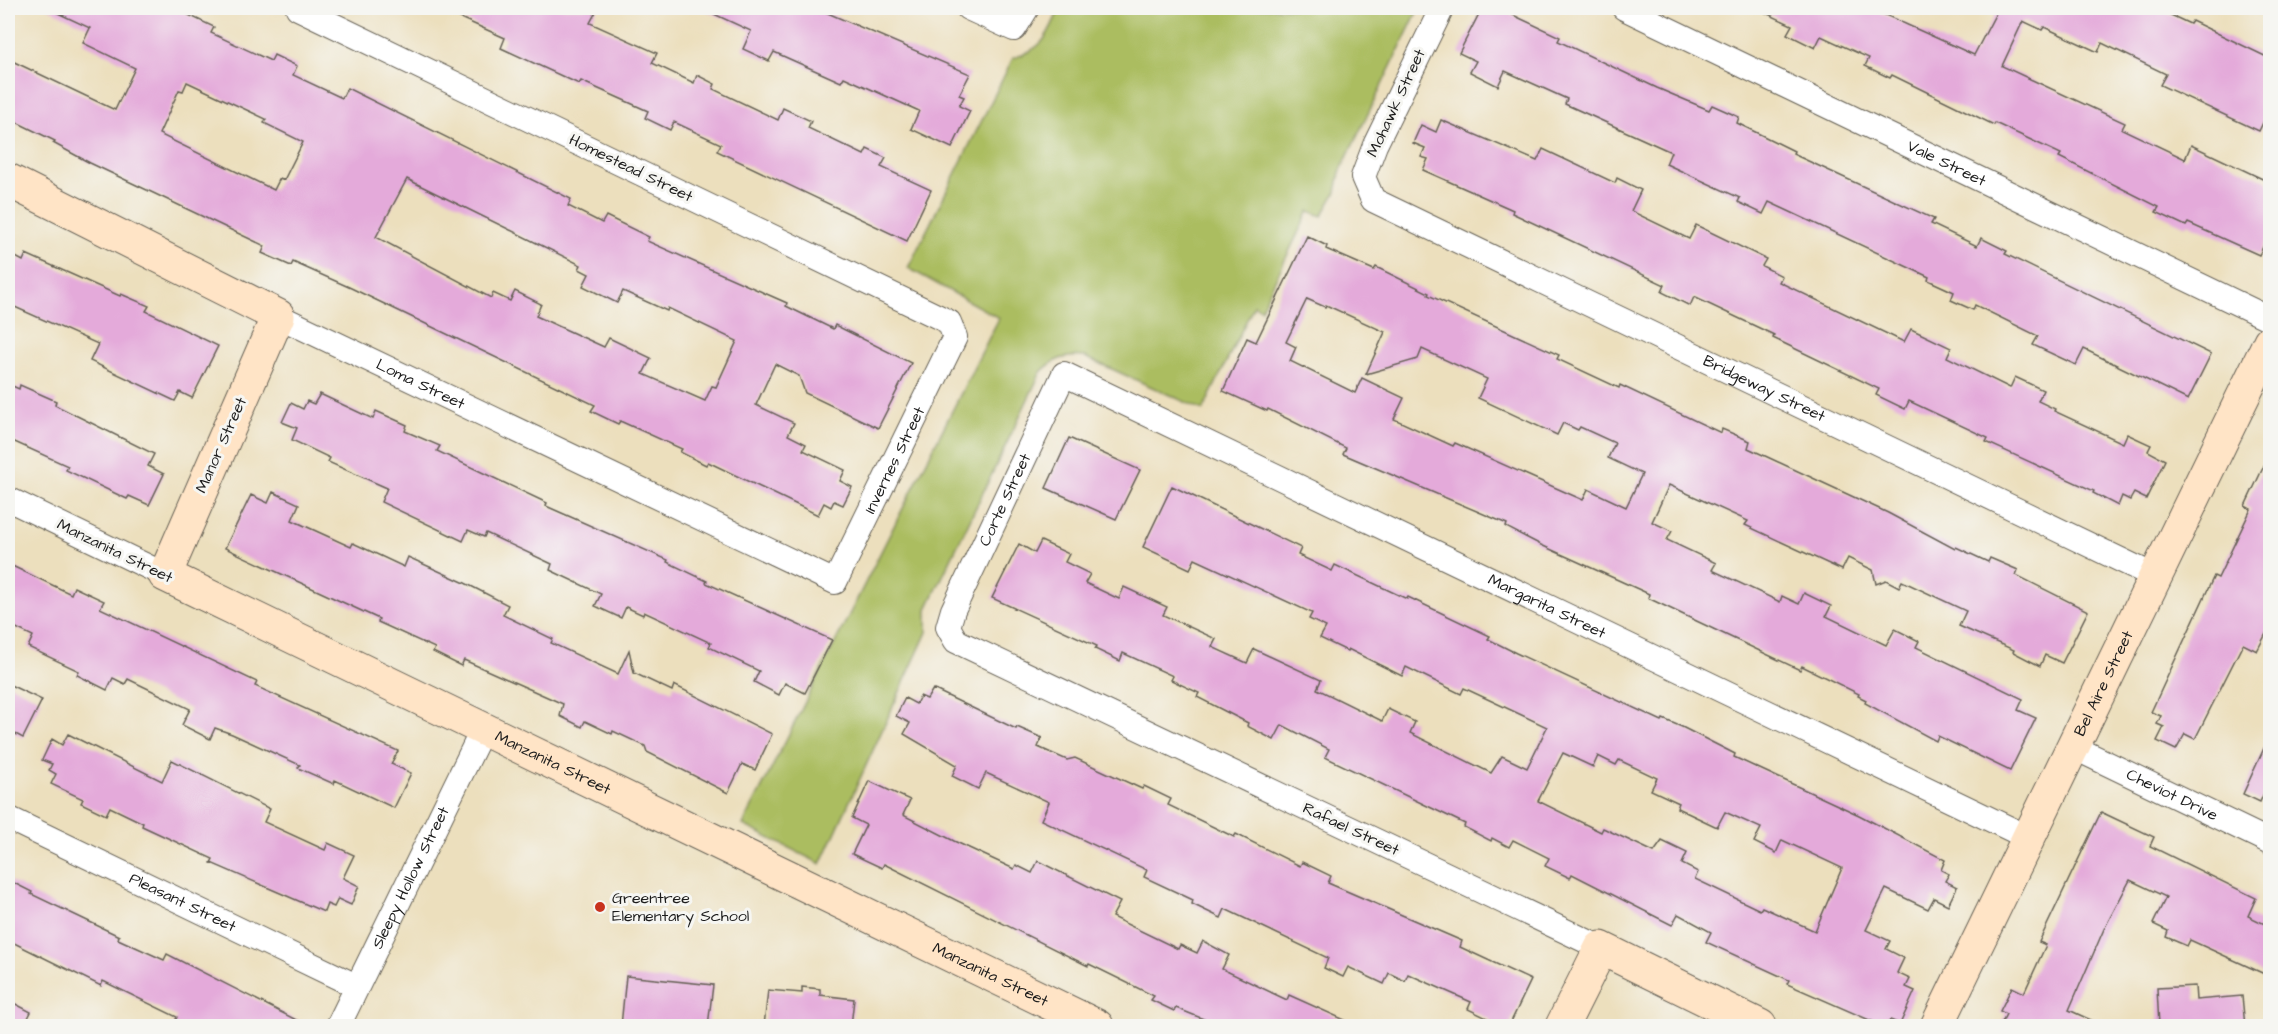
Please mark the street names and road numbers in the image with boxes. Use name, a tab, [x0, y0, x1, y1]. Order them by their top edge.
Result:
street label: Mohawk Street	[1361, 45, 1431, 161]
street label: Homestead Street	[565, 129, 697, 208]
street label: Vale Street	[1903, 135, 1990, 192]
street label: Bridgeway Street	[1699, 350, 1830, 427]
street label: Loma Street	[372, 353, 469, 415]
street label: Manor Street	[190, 393, 252, 497]
street label: Invernes Street	[859, 402, 930, 517]
street label: Corte Street	[974, 449, 1036, 550]
street label: Manzanita Street	[53, 513, 177, 589]
street label: Margarita Street	[1485, 569, 1610, 644]
street label: Bel Aire Street	[2069, 626, 2139, 740]
street label: Manzanita Street	[491, 725, 615, 800]
street label: Cheviot Drive	[2123, 763, 2222, 826]
street label: Rafael Street	[1299, 797, 1403, 861]
street label: Sleepy Hollow Street	[366, 802, 455, 952]
street label: Pleasant Street	[126, 867, 240, 938]
street label: Manzanita Street	[929, 937, 1053, 1012]

